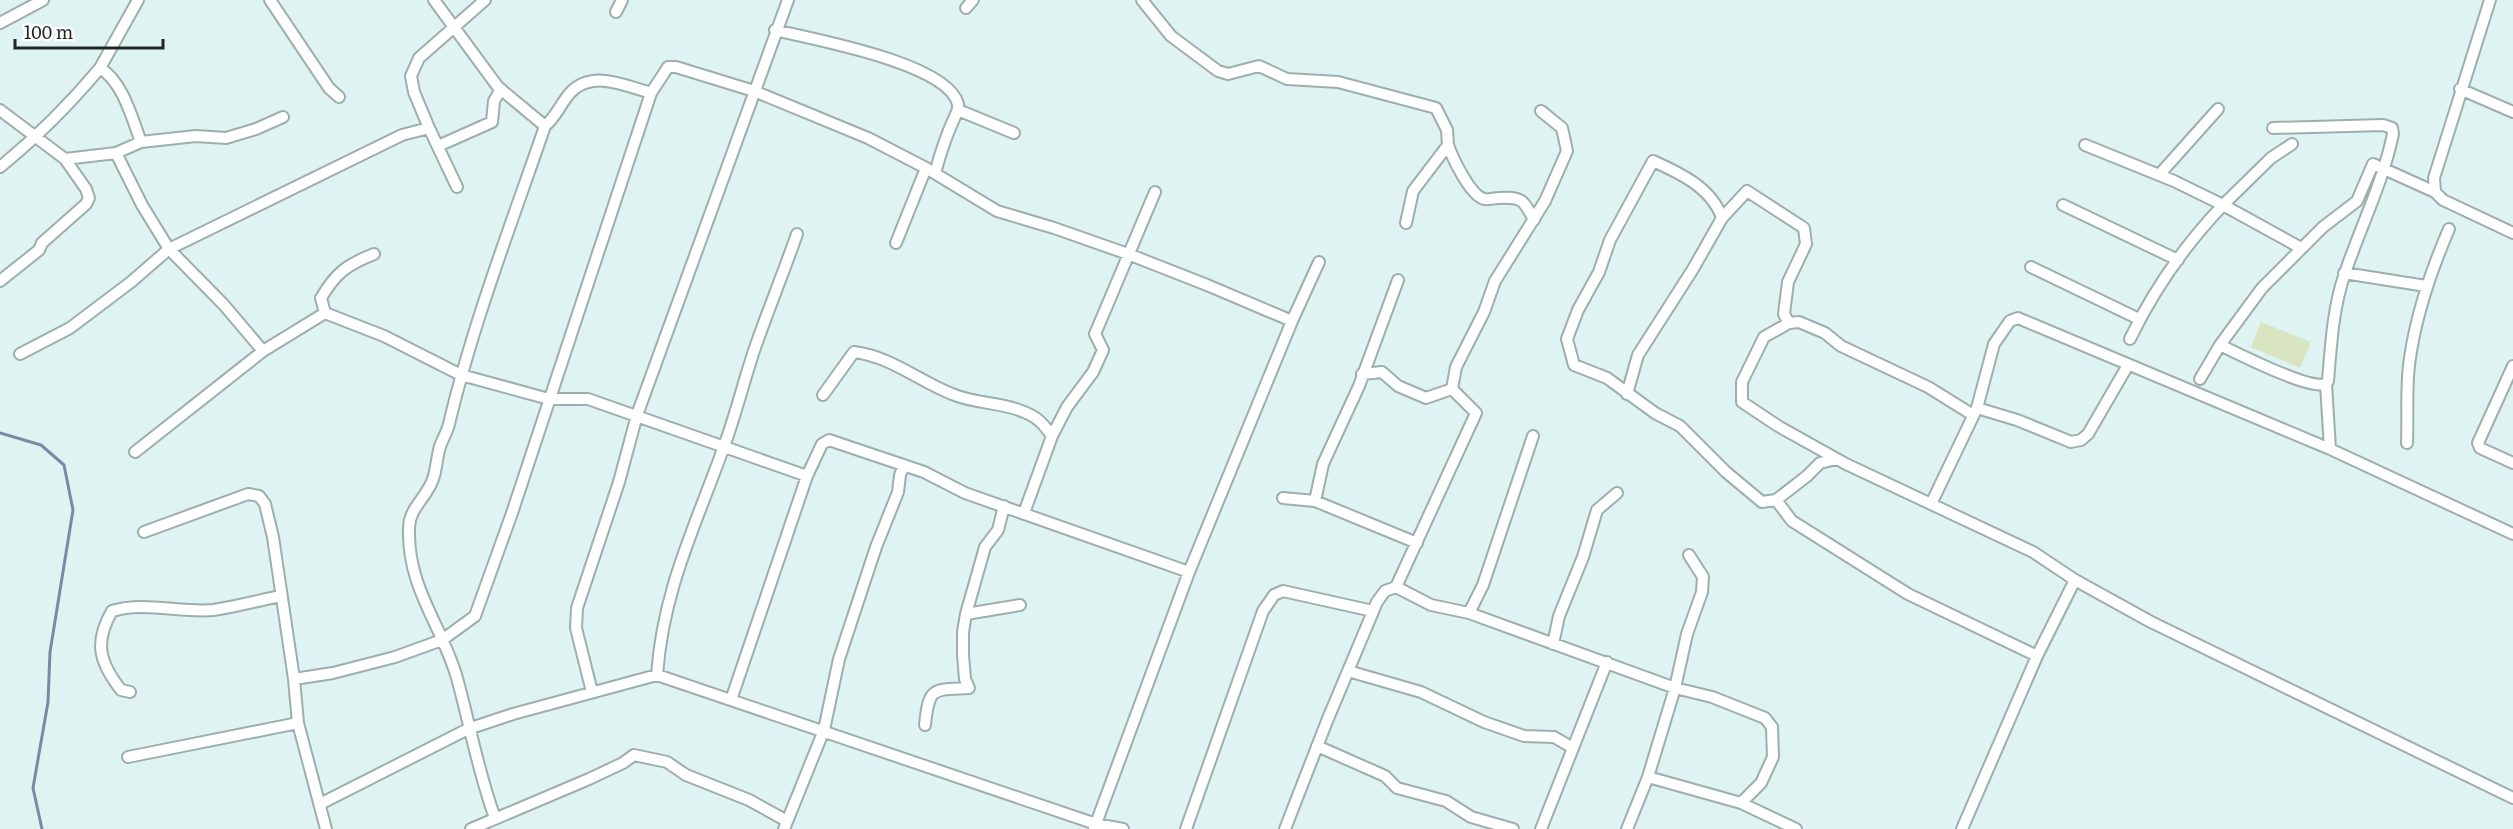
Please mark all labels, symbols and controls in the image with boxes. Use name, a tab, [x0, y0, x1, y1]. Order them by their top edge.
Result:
scale bar	[15, 12, 164, 50]
text: 100 m	[24, 18, 73, 45]

